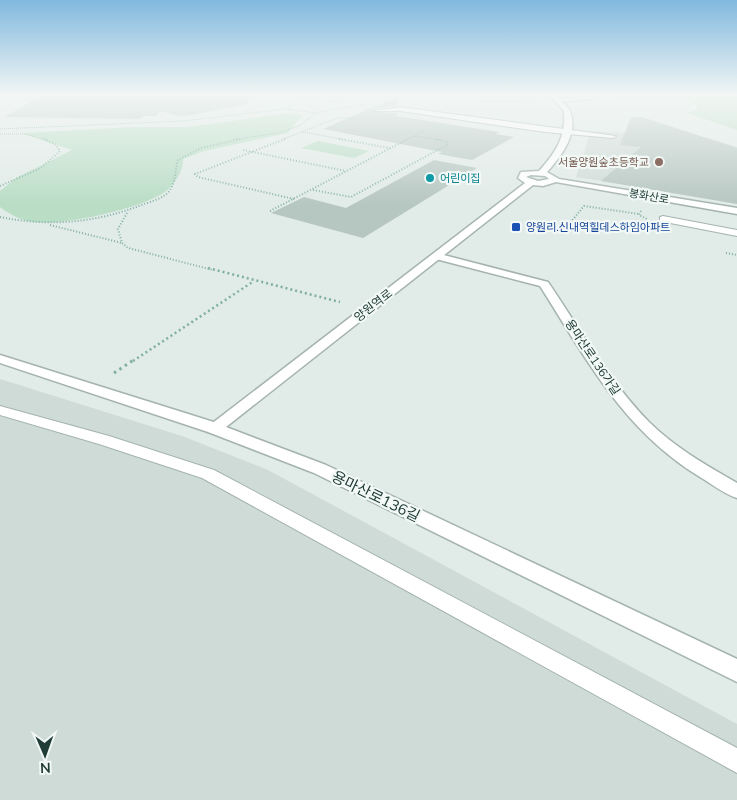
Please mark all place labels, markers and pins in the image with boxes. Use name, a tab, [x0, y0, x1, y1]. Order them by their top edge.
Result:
place label: 서울양원숲초등학교	[558, 155, 649, 169]
marker: 서울양원숲초등학교	[653, 156, 665, 168]
place label: 어린이집	[440, 171, 480, 185]
marker: 어린이집	[424, 172, 436, 184]
place label: 양원리.신내역힐데스하임아파트	[526, 220, 670, 234]
marker: 양원리.신내역힐데스하임아파트	[510, 221, 522, 233]

